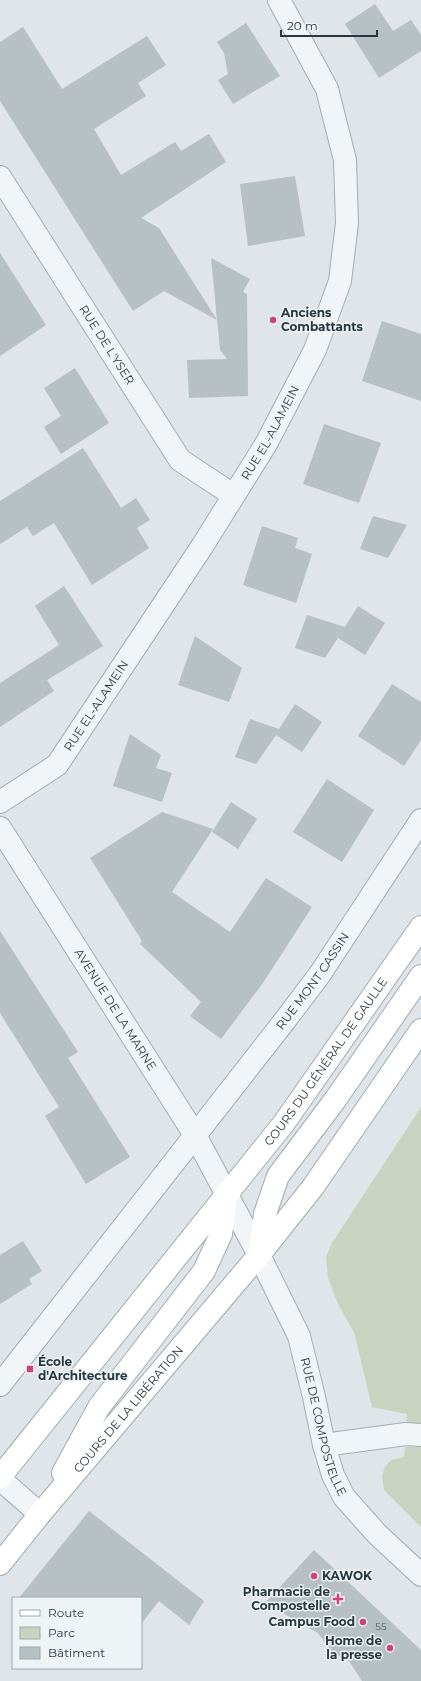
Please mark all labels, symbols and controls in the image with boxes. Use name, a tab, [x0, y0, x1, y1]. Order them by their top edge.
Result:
scale bar	[281, 12, 377, 38]
text: 20 m	[287, 18, 318, 33]
street label: RUE DE L'YSER	[76, 302, 138, 388]
place label: Anciens Combattants	[280, 305, 363, 334]
marker: Anciens Combattants	[268, 315, 278, 325]
street label: RUE EL-ALAMEIN	[238, 383, 302, 482]
street label: RUE EL-ALAMEIN	[60, 657, 131, 754]
street label: RUE MONT CASSIN	[273, 929, 352, 1032]
street label: AVENUE DE LA MARNE	[71, 946, 160, 1073]
street label: COURS DU GÉNÉRAL DE GAULLE	[261, 975, 390, 1149]
street label: COURS DE LA LIBÉRATION	[70, 1342, 186, 1476]
place label: École d'Architecture	[38, 1354, 128, 1383]
street label: RUE DE COMPOSTELLE	[298, 1356, 350, 1498]
marker: École d'Architecture	[25, 1364, 35, 1374]
place label: KAWOK	[322, 1568, 373, 1583]
marker: KAWOK	[309, 1571, 319, 1581]
place label: Pharmacie de Compostelle	[243, 1584, 330, 1613]
marker: Pharmacie de Compostelle	[333, 1594, 343, 1604]
legend	[12, 1597, 142, 1669]
text: Route	[48, 1605, 84, 1620]
place label: Campus Food	[269, 1614, 355, 1629]
marker: Campus Food	[358, 1617, 368, 1627]
house number: 55	[375, 1620, 387, 1633]
text: Parc	[48, 1625, 75, 1640]
place label: Home de la presse	[325, 1633, 382, 1662]
marker: Home de la presse	[385, 1643, 395, 1653]
text: Bâtiment	[48, 1645, 105, 1660]

